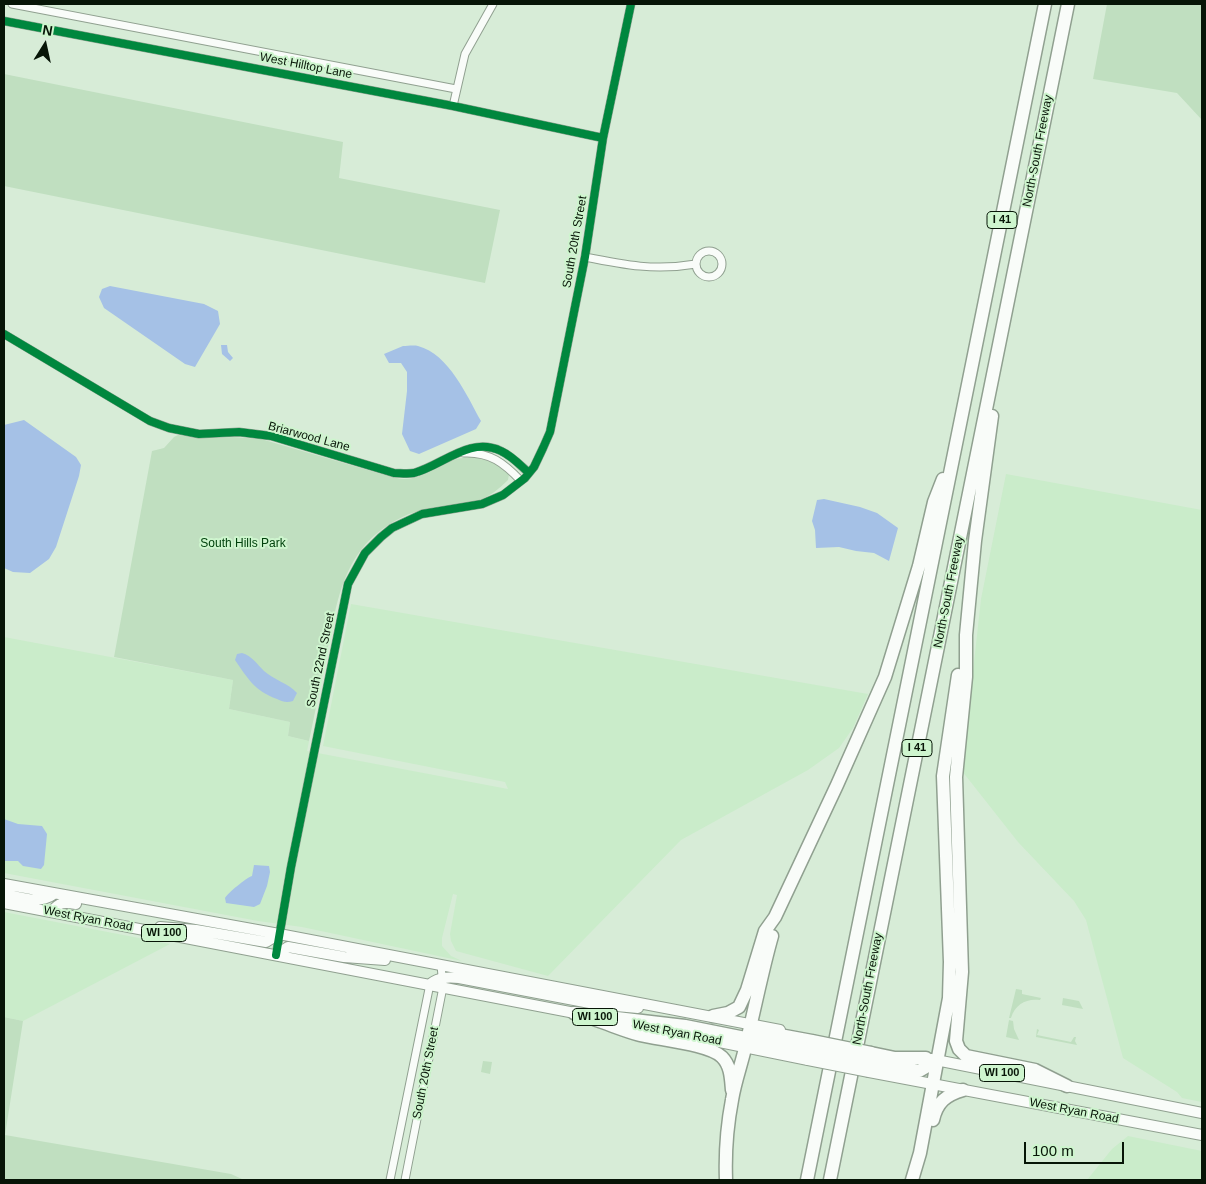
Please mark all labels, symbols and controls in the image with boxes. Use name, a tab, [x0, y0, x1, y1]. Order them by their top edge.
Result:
north arrow	[20, 20, 70, 70]
text: N	[41, 21, 54, 39]
street label: West Hilltop Lane	[259, 50, 353, 82]
street label: North-South Freeway	[1020, 94, 1056, 208]
street label: South 20th Street	[560, 195, 590, 289]
road number: I 41	[987, 212, 1017, 228]
street label: Briarwood Lane	[267, 419, 351, 455]
street label: North-South Freeway	[931, 535, 967, 649]
park label: South Hills Park	[200, 537, 286, 551]
street label: South 22nd Street	[304, 611, 338, 709]
road number: I 41	[902, 740, 932, 756]
street label: West Ryan Road	[42, 903, 134, 935]
road number: WI 100	[142, 924, 186, 941]
street label: North-South Freeway	[850, 932, 886, 1046]
road number: WI 100	[572, 1009, 618, 1026]
street label: West Ryan Road	[631, 1017, 723, 1049]
street label: South 20th Street	[410, 1026, 442, 1120]
road number: WI 100	[980, 1064, 1024, 1082]
street label: West Ryan Road	[1028, 1095, 1120, 1127]
scale bar	[1026, 1132, 1126, 1164]
text: 100 m	[1032, 1142, 1074, 1159]

